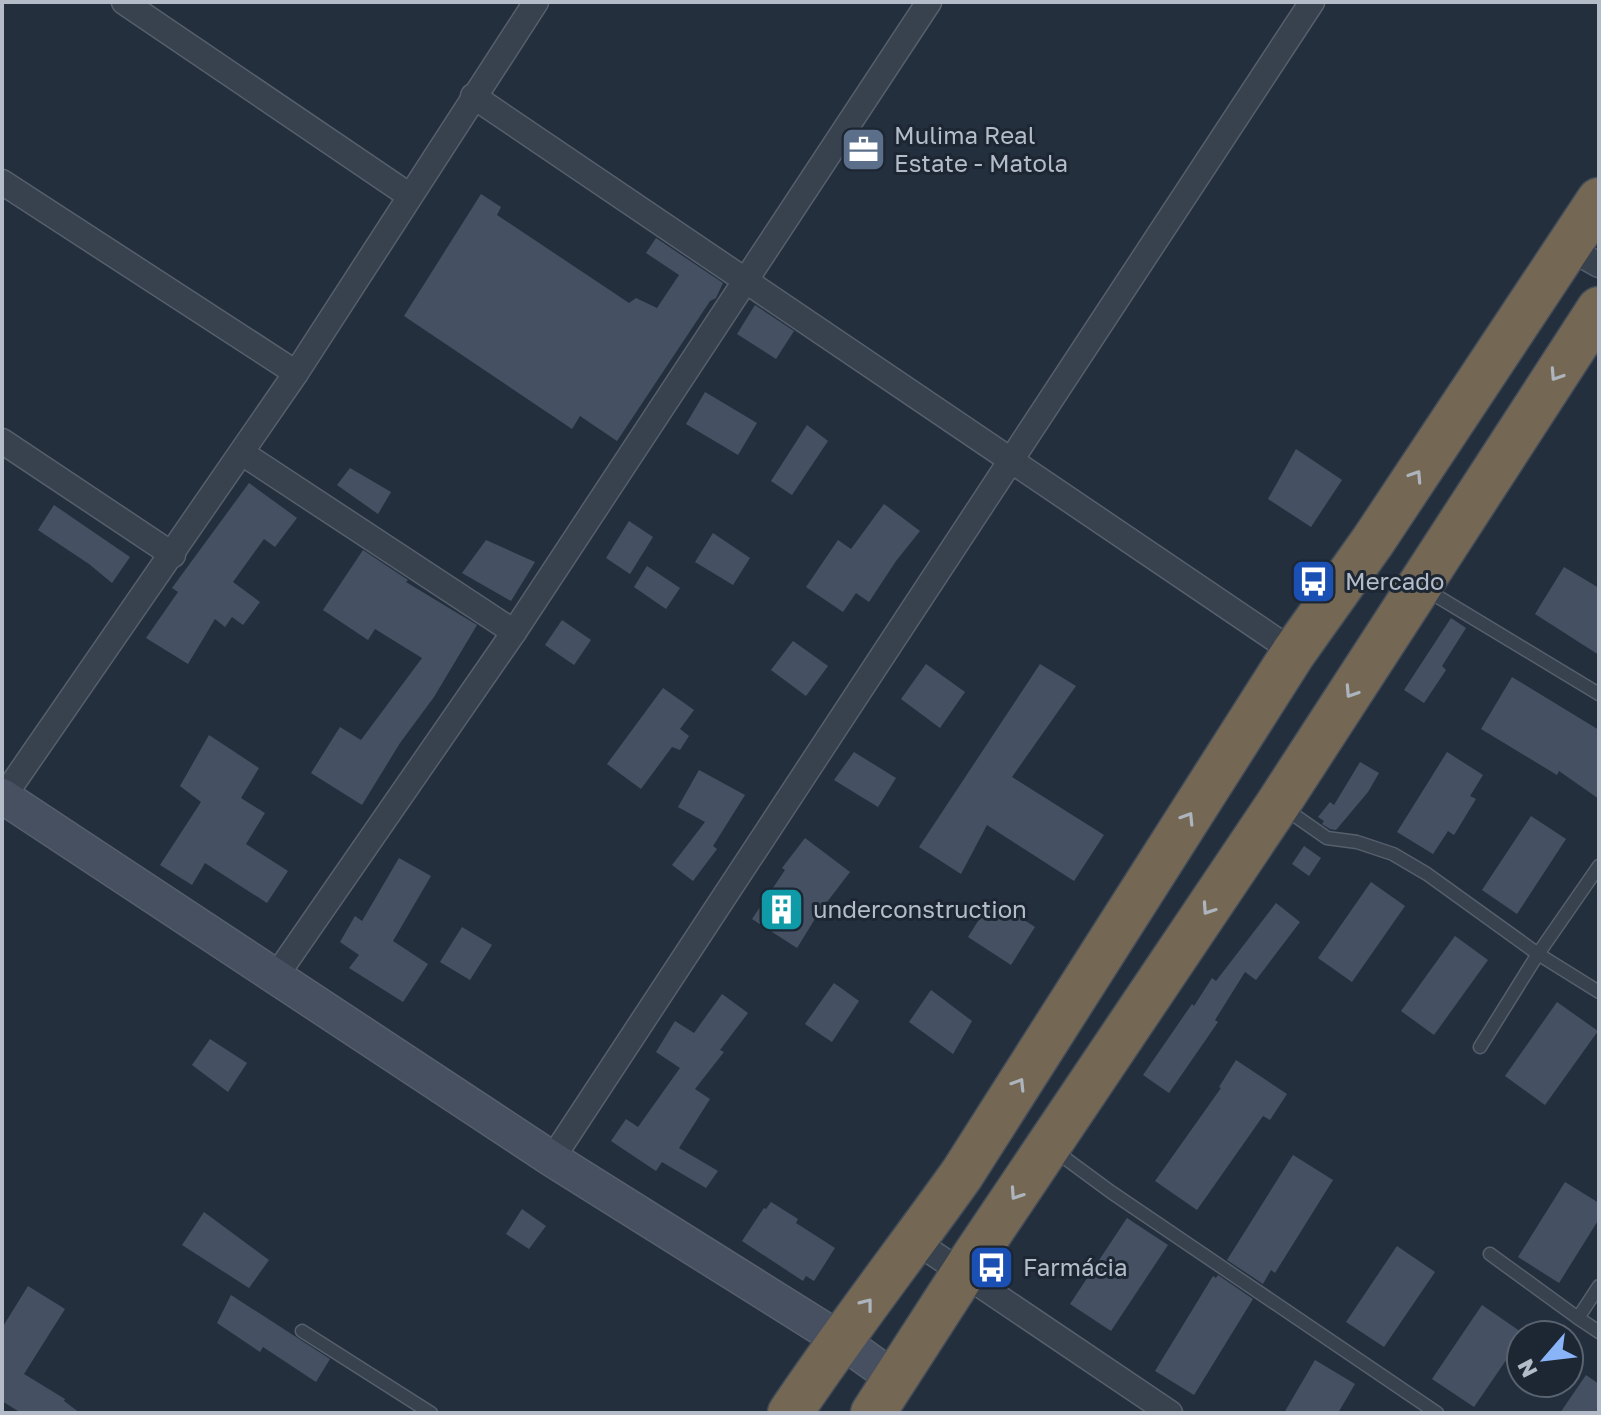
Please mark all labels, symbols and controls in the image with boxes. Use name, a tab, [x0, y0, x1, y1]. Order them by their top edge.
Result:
place label: Mulima Real Estate - Matola	[894, 120, 1068, 177]
office icon: Mulima Real Estate - Matola	[839, 126, 887, 174]
one-way arrow	[1551, 366, 1566, 380]
one-way arrow	[1406, 470, 1421, 485]
bus stop icon: Mercado	[1290, 558, 1338, 606]
place label: Mercado	[1345, 566, 1444, 595]
one-way arrow	[1346, 683, 1361, 698]
one-way arrow	[1179, 812, 1194, 826]
building icon: underconstruction	[758, 886, 806, 934]
place label: underconstruction	[813, 894, 1027, 923]
one-way arrow	[1203, 900, 1218, 914]
one-way arrow	[1009, 1078, 1024, 1093]
one-way arrow	[1011, 1185, 1026, 1200]
bus stop icon: Farmácia	[968, 1244, 1016, 1292]
place label: Farmácia	[1023, 1252, 1128, 1281]
one-way arrow	[857, 1298, 871, 1312]
north arrow	[1505, 1319, 1585, 1399]
text: N	[1511, 1355, 1543, 1382]

